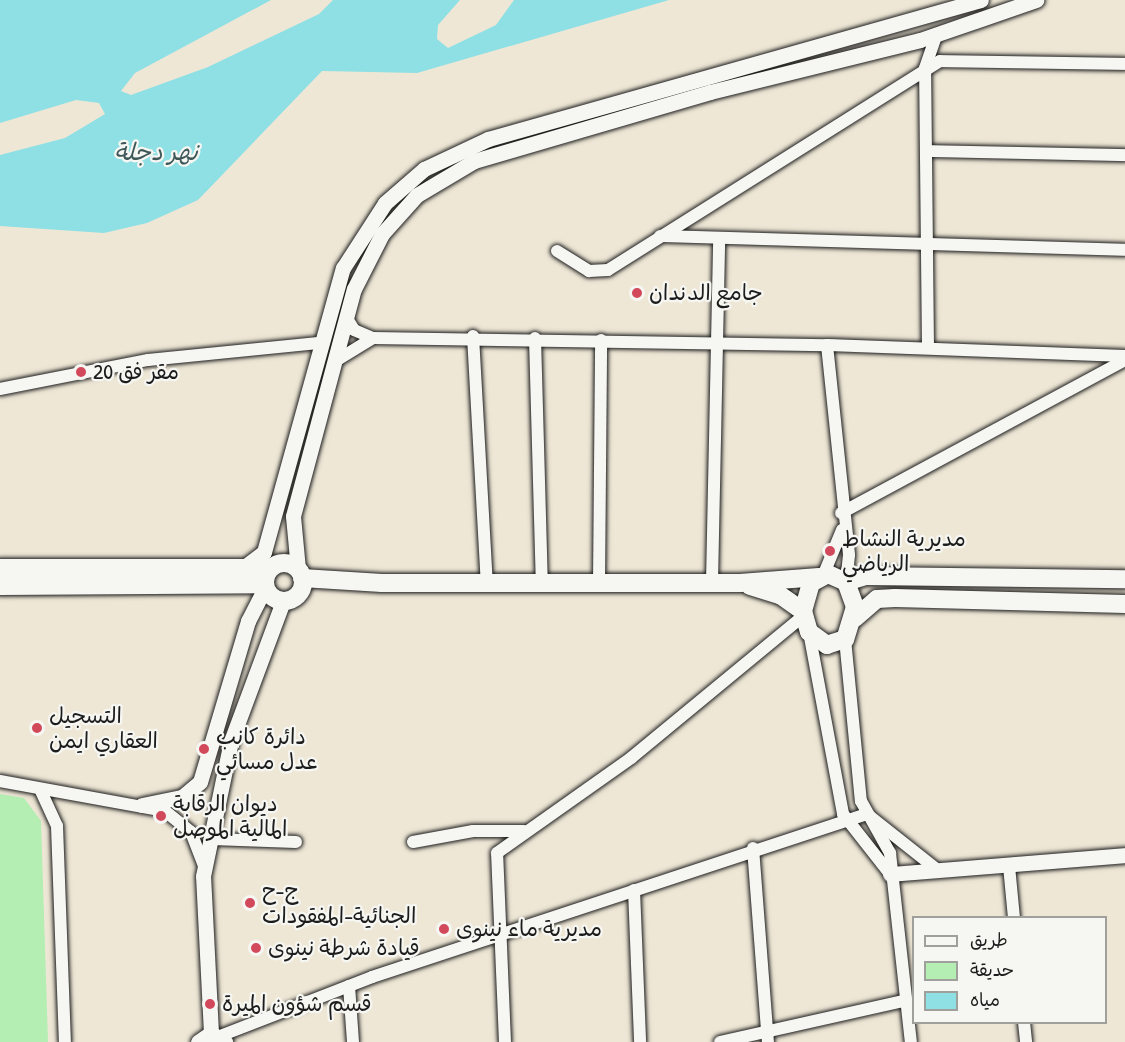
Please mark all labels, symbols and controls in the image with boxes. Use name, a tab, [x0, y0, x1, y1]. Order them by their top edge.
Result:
water label: نهر دجلة	[114, 138, 198, 166]
place label: جامع الدندان	[649, 280, 763, 306]
marker: جامع الدندان	[630, 286, 644, 300]
place label: مقر فق 20	[93, 359, 179, 385]
marker: مقر فق 20	[74, 365, 88, 379]
place label: مديرية النشاط الرياضي	[842, 525, 966, 576]
marker: مديرية النشاط الرياضي	[823, 544, 837, 558]
place label: التسجيل العقاري ايمن	[49, 702, 158, 754]
marker: التسجيل العقاري ايمن	[30, 721, 44, 735]
place label: دائرة كانب عدل مسائي	[216, 723, 317, 774]
marker: دائرة كانب عدل مسائي	[197, 742, 211, 756]
place label: ديوان الرقابة المالية الموصل	[173, 790, 287, 842]
marker: ديوان الرقابة المالية الموصل	[154, 809, 168, 823]
place label: ج-ح الجنائية-المفقودات	[262, 877, 416, 928]
marker: ج-ح الجنائية-المفقودات	[243, 896, 257, 910]
place label: مديرية ماء نينوى	[456, 916, 602, 942]
legend	[912, 916, 1107, 1024]
marker: مديرية ماء نينوى	[437, 922, 451, 936]
text: طريق	[970, 927, 1008, 952]
place label: قيادة شرطة نينوى	[268, 935, 420, 961]
marker: قيادة شرطة نينوى	[249, 941, 263, 955]
text: حديقة	[970, 957, 1014, 982]
text: مياه	[970, 987, 1000, 1012]
place label: قسم شؤون الميرة	[222, 991, 372, 1017]
marker: قسم شؤون الميرة	[203, 997, 217, 1011]

